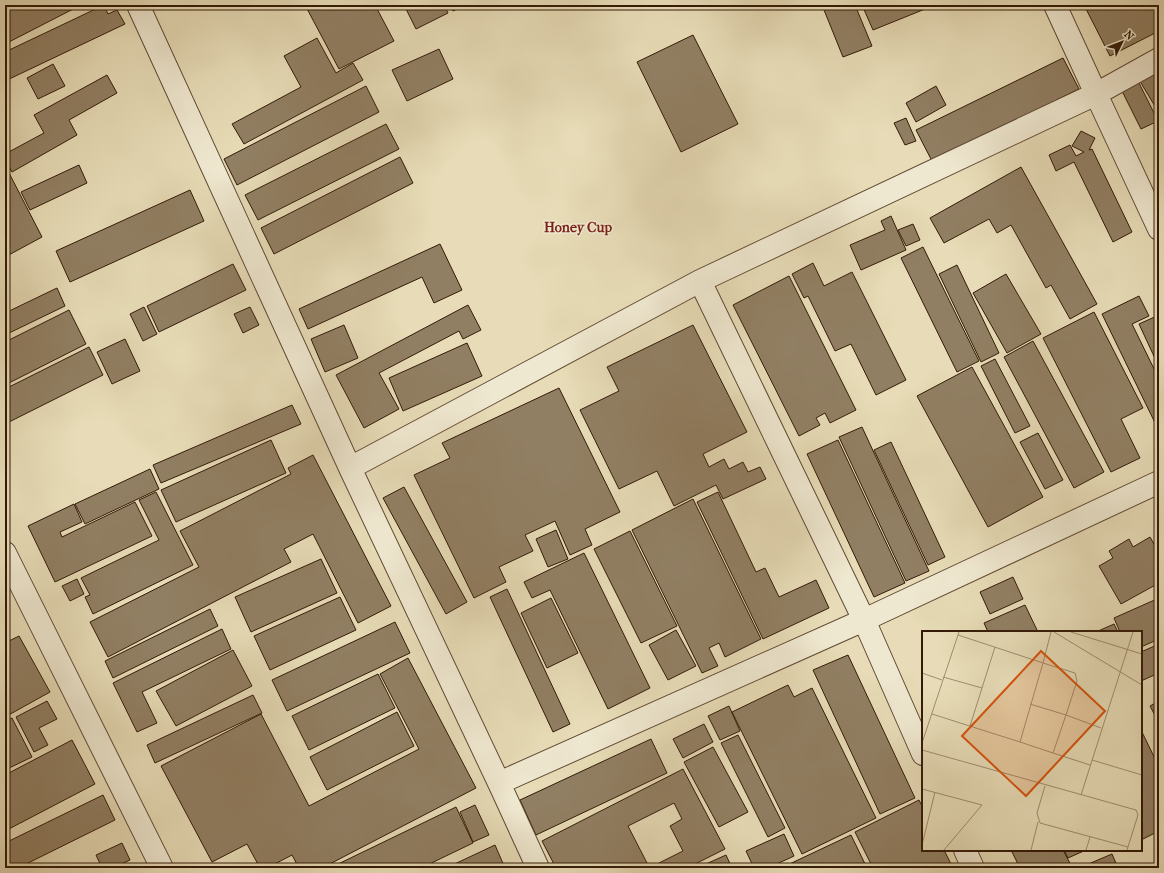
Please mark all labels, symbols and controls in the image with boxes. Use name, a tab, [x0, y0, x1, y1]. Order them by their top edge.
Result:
north arrow	[1102, 22, 1142, 62]
text: N	[1121, 28, 1137, 43]
district label: Honey Cup	[544, 219, 612, 236]
inset map	[922, 631, 1142, 851]

